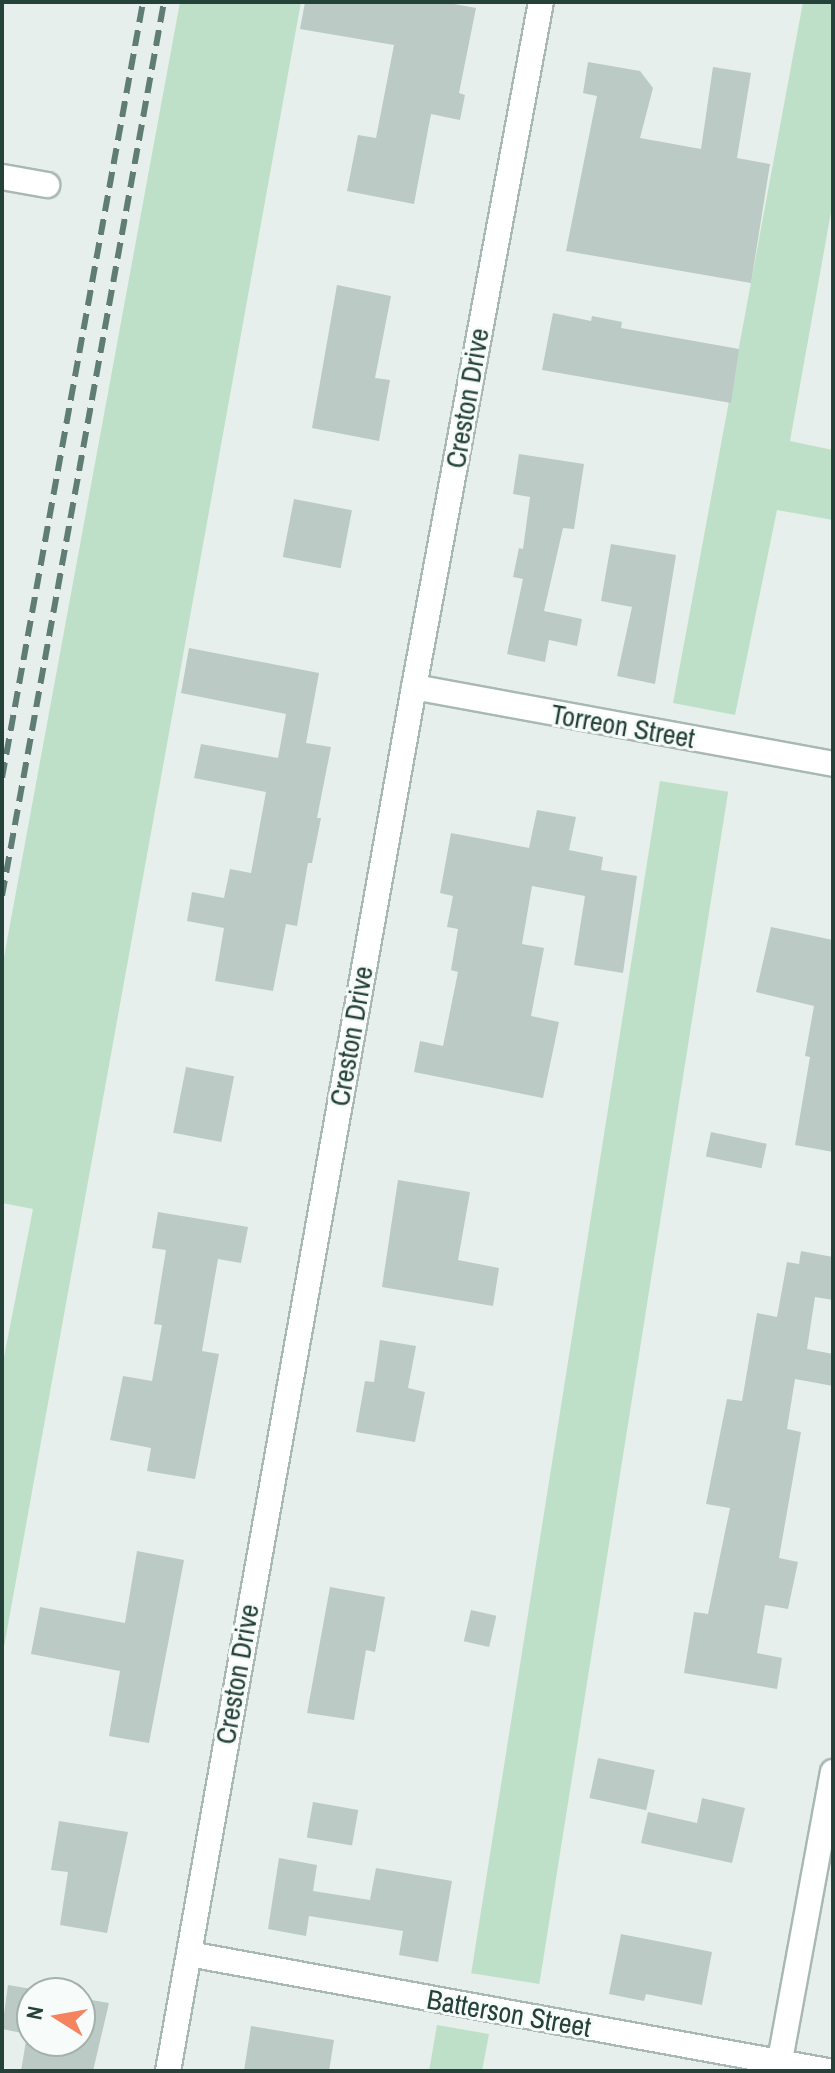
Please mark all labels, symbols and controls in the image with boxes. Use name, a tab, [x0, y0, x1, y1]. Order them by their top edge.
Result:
street label: Creston Drive	[438, 325, 496, 471]
street label: Torreon Street	[548, 697, 698, 755]
street label: Creston Drive	[322, 963, 380, 1109]
street label: Creston Drive	[208, 1601, 266, 1747]
north arrow	[16, 1977, 96, 2057]
street label: Batterson Street	[424, 1982, 594, 2044]
text: N	[18, 2004, 50, 2022]

